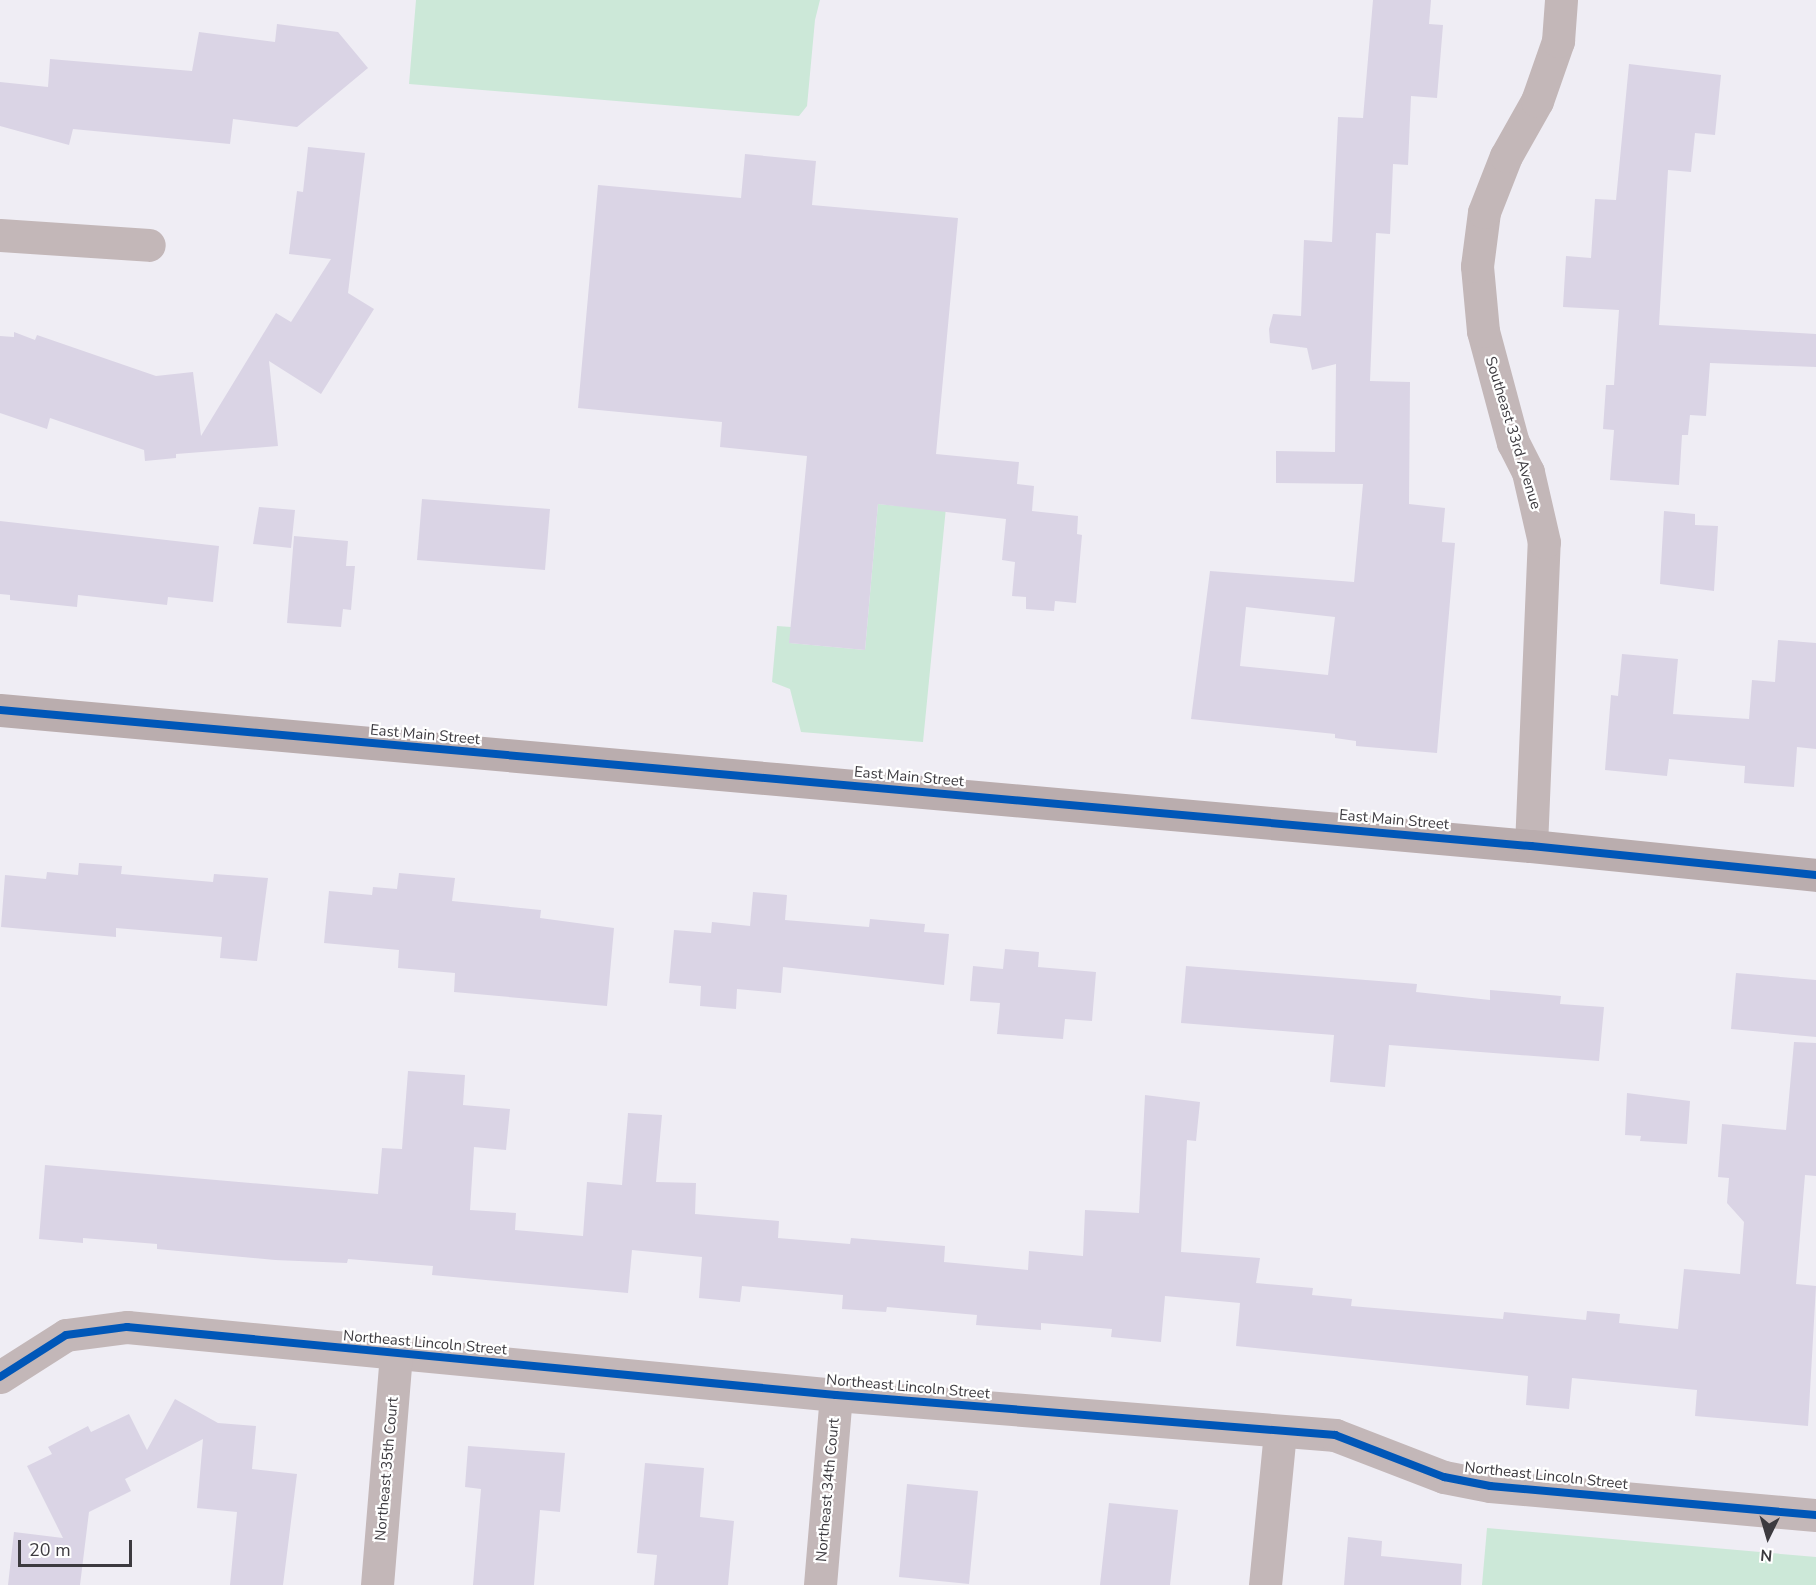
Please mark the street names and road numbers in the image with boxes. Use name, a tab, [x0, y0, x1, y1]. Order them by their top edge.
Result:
street label: Southeast 33rd Avenue	[1481, 354, 1545, 512]
street label: East Main Street	[369, 721, 481, 749]
street label: East Main Street	[853, 763, 965, 791]
street label: East Main Street	[1338, 806, 1450, 834]
street label: Northeast Lincoln Street	[342, 1327, 508, 1359]
street label: Northeast Lincoln Street	[825, 1371, 991, 1403]
street label: Northeast 35th Court	[372, 1396, 402, 1542]
street label: Northeast 34th Court	[813, 1417, 843, 1563]
street label: Northeast Lincoln Street	[1463, 1458, 1629, 1494]

